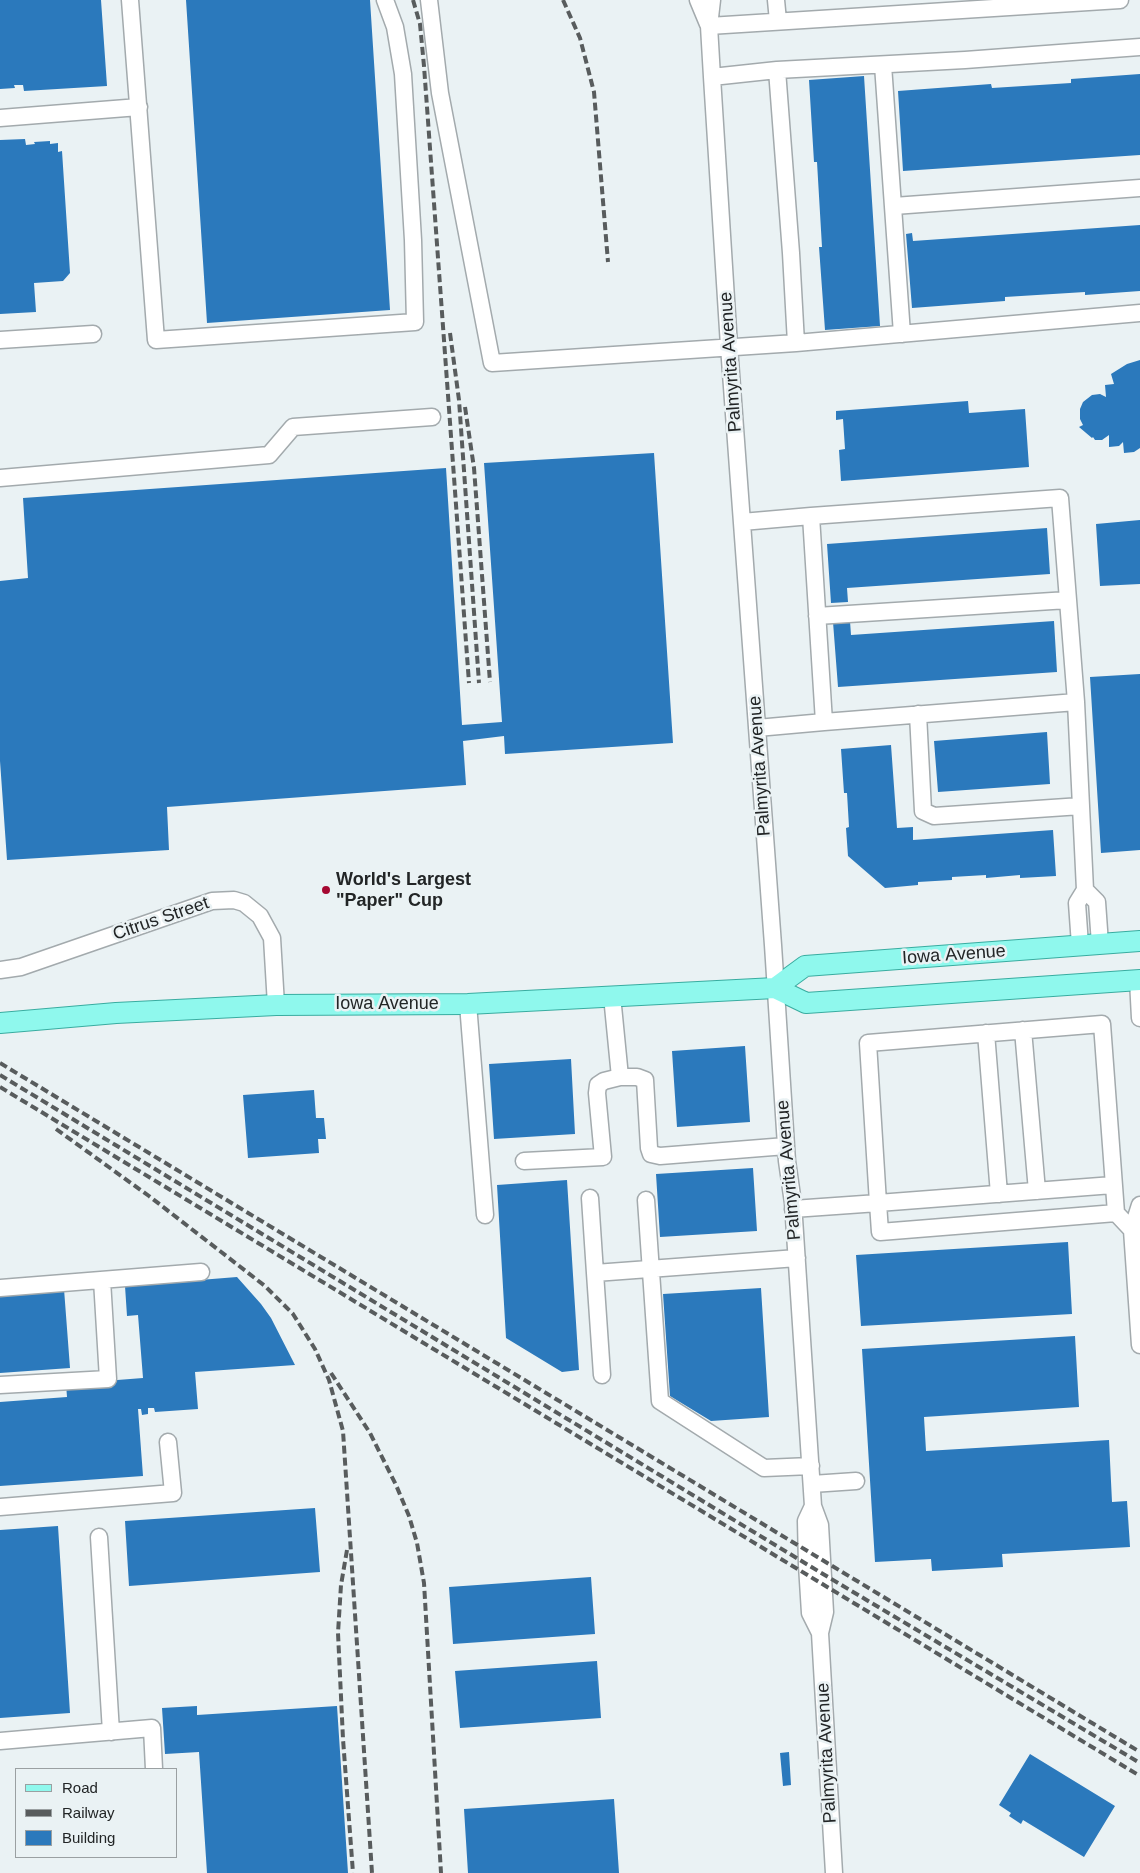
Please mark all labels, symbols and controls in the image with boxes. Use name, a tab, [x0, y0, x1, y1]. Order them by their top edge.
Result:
street label: Palmyrita Avenue	[715, 291, 747, 433]
street label: Palmyrita Avenue	[744, 695, 776, 837]
place label: World's Largest "Paper" Cup	[336, 869, 471, 912]
marker: World's Largest "Paper" Cup	[320, 884, 332, 896]
street label: Citrus Street	[110, 893, 212, 945]
street label: Iowa Avenue	[901, 941, 1007, 969]
street label: Iowa Avenue	[335, 993, 439, 1015]
street label: Palmyrita Avenue	[772, 1099, 806, 1241]
street label: Palmyrita Avenue	[813, 1682, 841, 1824]
legend	[15, 1768, 178, 1858]
text: Road	[62, 1779, 98, 1796]
text: Railway	[62, 1804, 115, 1821]
text: Building	[62, 1829, 115, 1846]

